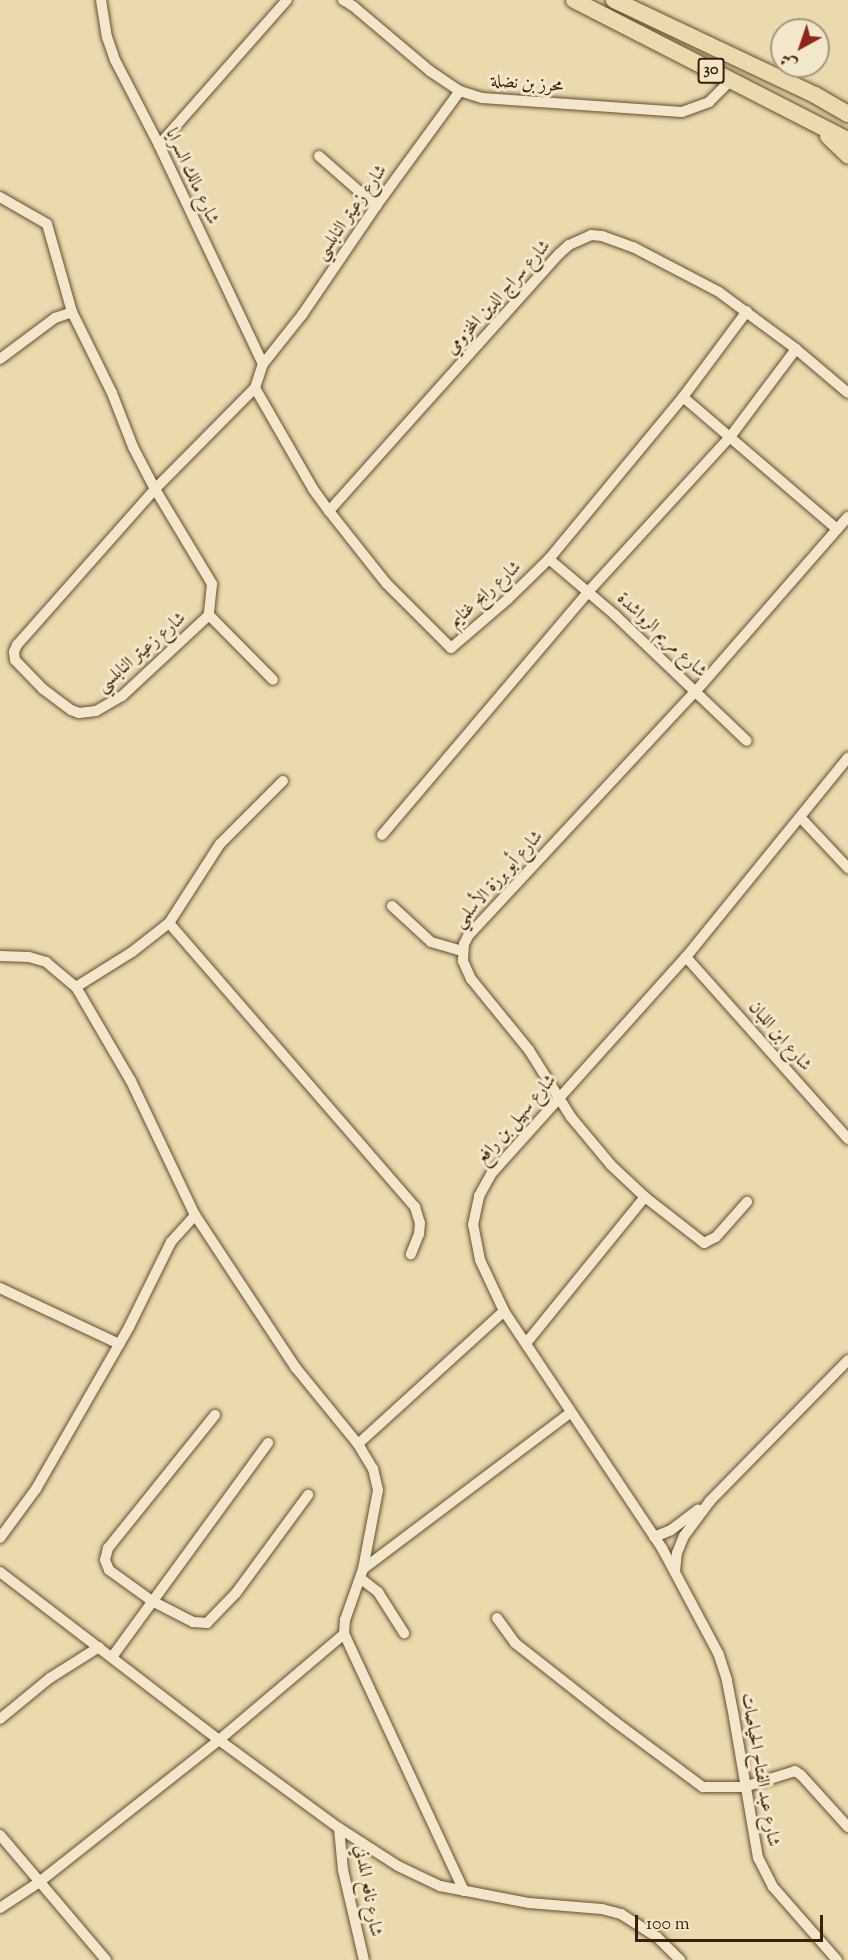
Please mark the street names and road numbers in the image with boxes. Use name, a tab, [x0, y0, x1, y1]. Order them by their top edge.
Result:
road number: 30	[698, 58, 724, 84]
street label: محرز بن نضلة	[490, 72, 564, 98]
street label: شارع مالك السرايا	[159, 126, 223, 228]
street label: شارع زعيتر النابلسي	[311, 161, 393, 265]
street label: شارع سراج الدين المخزومي	[442, 236, 556, 360]
street label: شارع رابح غنايم	[446, 557, 526, 633]
street label: شارع مريم الرواشدة	[611, 589, 711, 683]
street label: شارع زعيتر النابلسي	[93, 608, 191, 698]
street label: شارع أبو برزة الأسلمي	[450, 827, 548, 933]
street label: شارع ابن اللبان	[743, 998, 815, 1076]
street label: شارع سهيل بن رافع	[472, 1071, 562, 1169]
street label: شارع عبد الفتاح الحياصات	[735, 1692, 783, 1848]
street label: شارع نافع المدني	[348, 1844, 386, 1938]

